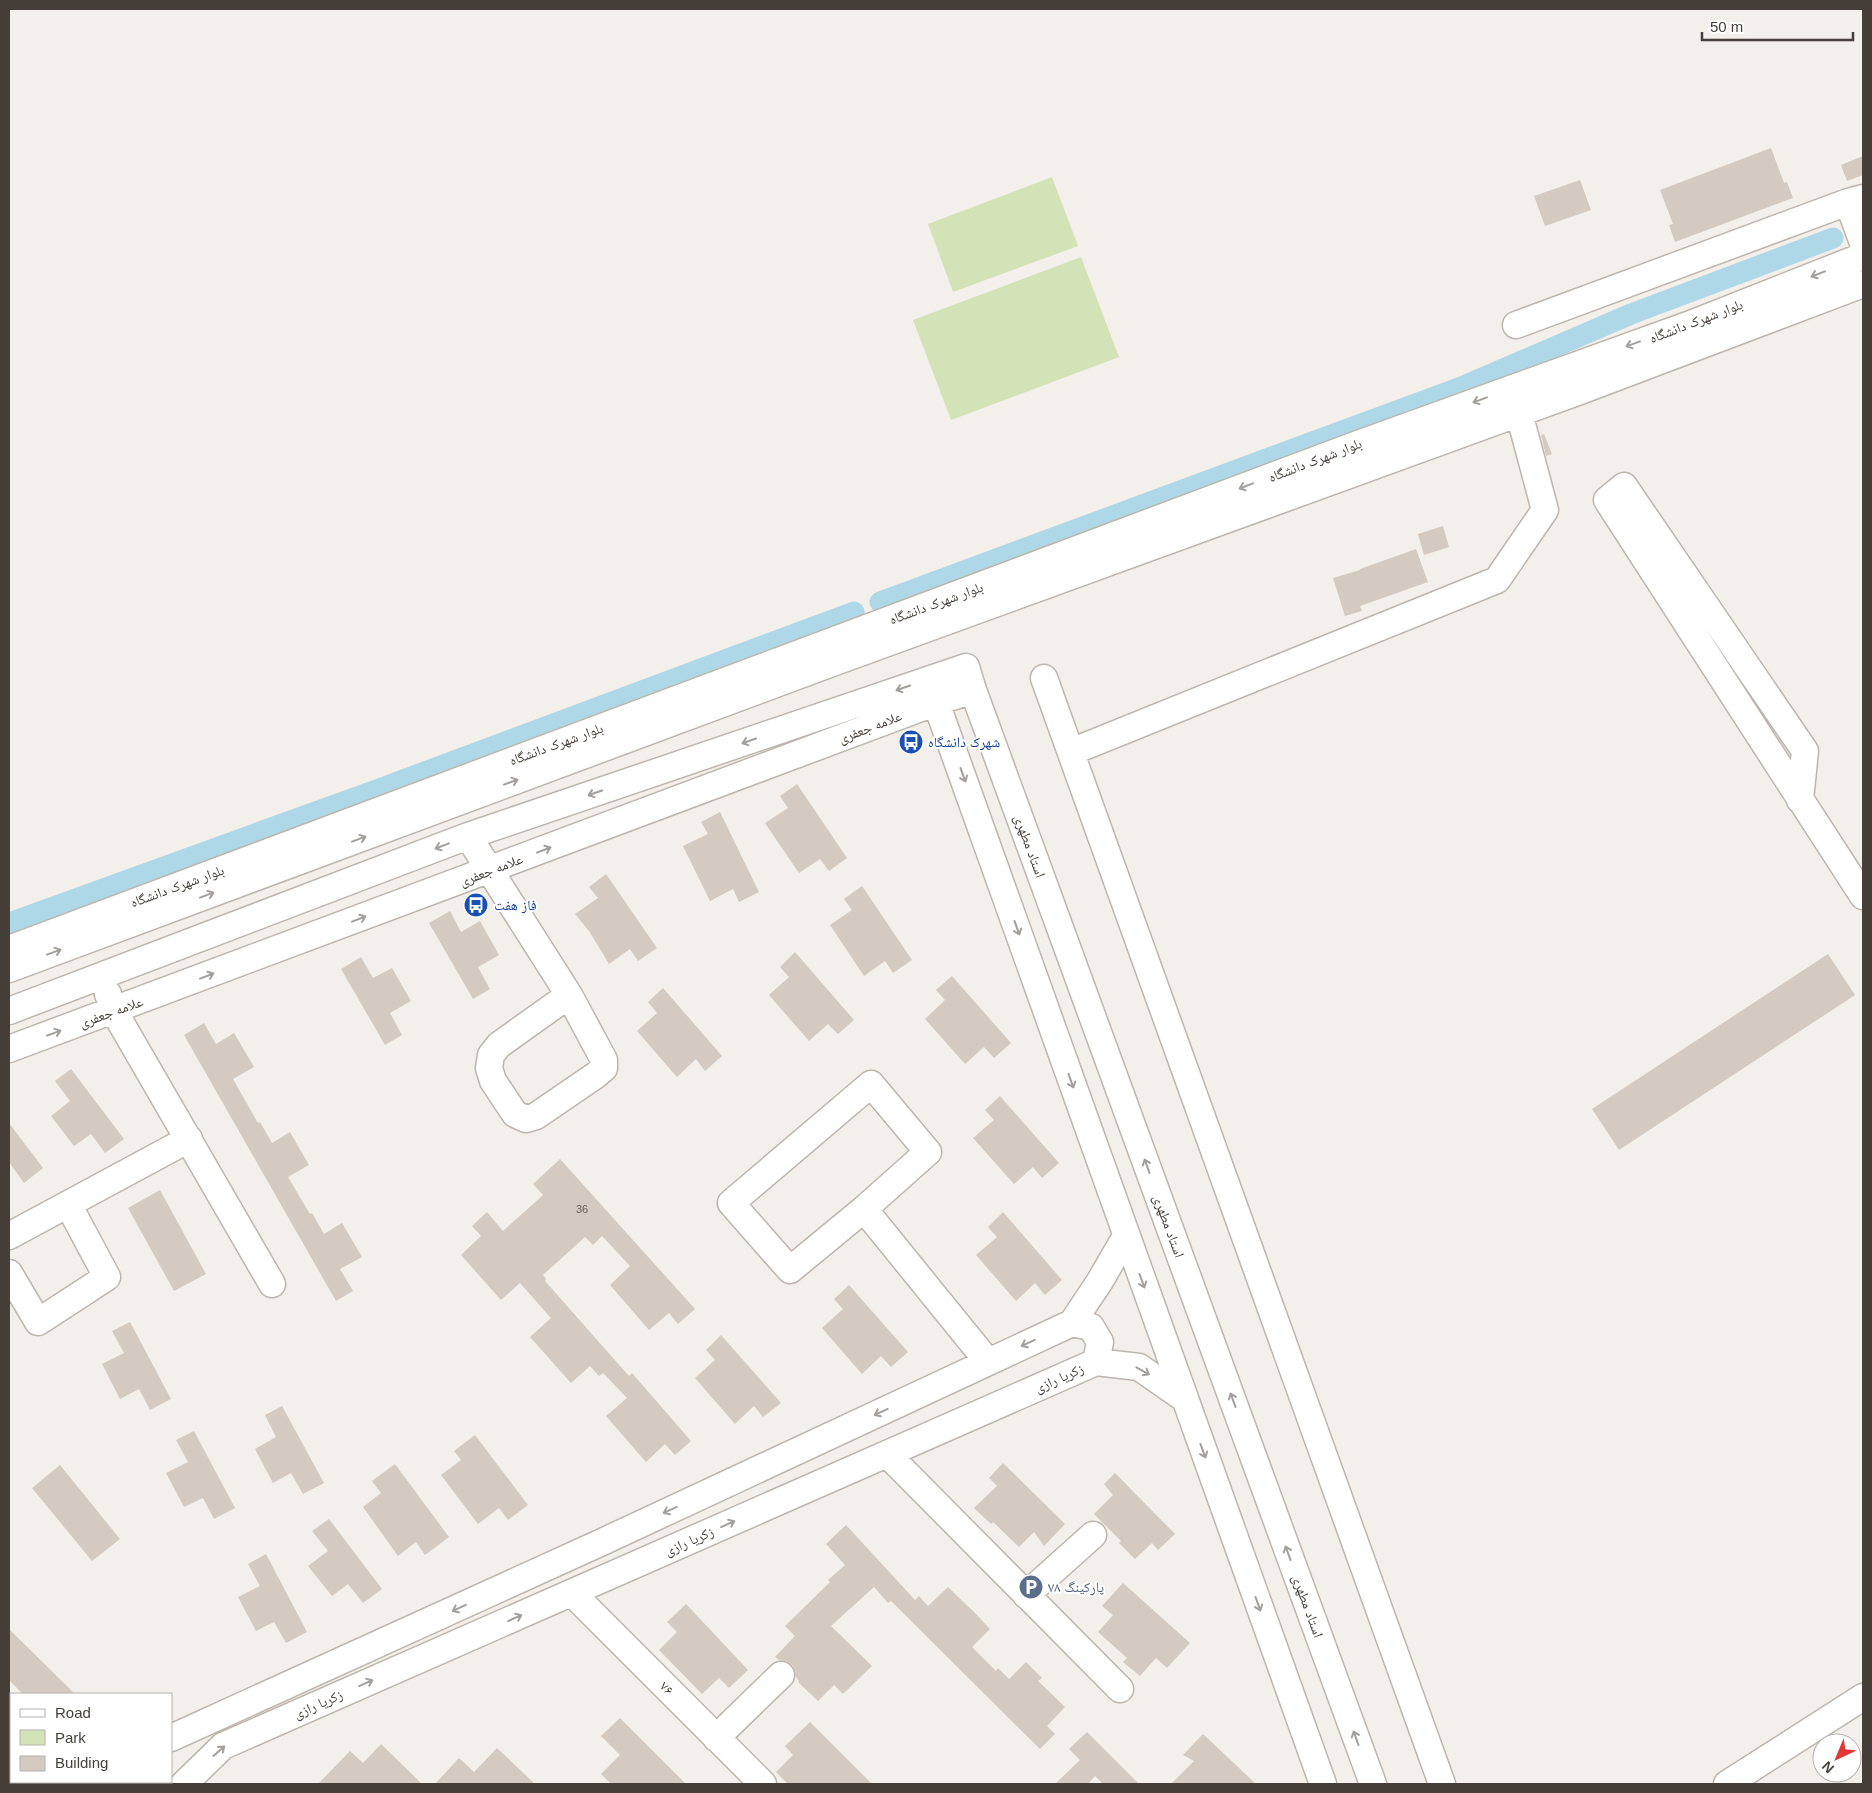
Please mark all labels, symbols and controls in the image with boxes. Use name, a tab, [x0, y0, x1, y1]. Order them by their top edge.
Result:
scale bar	[1702, 10, 1853, 42]
text: 50 m	[1710, 18, 1743, 35]
one-way arrow	[1811, 270, 1826, 279]
street label: بلوار شهرک دانشگاه	[1647, 296, 1745, 347]
one-way arrow	[1626, 340, 1642, 349]
one-way arrow	[1473, 396, 1489, 405]
street label: بلوار شهرک دانشگاه	[1266, 435, 1364, 486]
one-way arrow	[1239, 482, 1254, 491]
street label: بلوار شهرک دانشگاه	[887, 579, 986, 628]
one-way arrow	[895, 684, 911, 694]
street label: علامه جعفری	[836, 708, 904, 747]
street label: بلوار شهرک دانشگاه	[507, 720, 606, 769]
bus stop icon: شهرک دانشگاه	[898, 729, 924, 755]
place label: شهرک دانشگاه	[928, 734, 1000, 751]
one-way arrow	[742, 737, 758, 746]
one-way arrow	[958, 767, 968, 783]
one-way arrow	[503, 777, 519, 786]
one-way arrow	[588, 789, 604, 798]
street label: استاد مطهری	[1010, 812, 1049, 880]
one-way arrow	[351, 833, 366, 843]
one-way arrow	[435, 842, 450, 851]
one-way arrow	[536, 845, 551, 854]
street label: علامه جعفری	[457, 851, 525, 890]
street label: بلوار شهرک دانشگاه	[128, 862, 227, 911]
one-way arrow	[199, 890, 214, 899]
bus stop icon: فاز هفت	[463, 892, 489, 918]
place label: فاز هفت	[494, 897, 537, 914]
one-way arrow	[351, 914, 366, 923]
one-way arrow	[1013, 920, 1022, 936]
one-way arrow	[46, 947, 62, 956]
one-way arrow	[199, 971, 214, 980]
street label: علامه جعفری	[77, 993, 145, 1032]
one-way arrow	[46, 1028, 62, 1037]
one-way arrow	[1067, 1073, 1076, 1089]
one-way arrow	[1142, 1158, 1151, 1174]
street label: استاد مطهری	[1149, 1192, 1188, 1260]
house number: 36	[576, 1203, 588, 1215]
one-way arrow	[1138, 1273, 1147, 1289]
one-way arrow	[1021, 1339, 1036, 1349]
street label: زکریا رازی	[1032, 1360, 1086, 1397]
one-way arrow	[1135, 1366, 1150, 1376]
one-way arrow	[1228, 1393, 1237, 1409]
one-way arrow	[874, 1408, 889, 1417]
one-way arrow	[1199, 1443, 1208, 1458]
one-way arrow	[663, 1506, 678, 1516]
one-way arrow	[720, 1518, 735, 1528]
street label: زکریا رازی	[662, 1523, 716, 1560]
one-way arrow	[1283, 1546, 1292, 1561]
street label: استاد مطهری	[1288, 1572, 1327, 1640]
parking icon: پارکینگ ۷۸	[1018, 1574, 1044, 1600]
place label: پارکینگ ۷۸	[1048, 1579, 1104, 1596]
one-way arrow	[1254, 1596, 1263, 1611]
one-way arrow	[452, 1603, 467, 1613]
one-way arrow	[507, 1612, 522, 1622]
one-way arrow	[358, 1678, 373, 1687]
street label: ۷۶	[657, 1678, 677, 1698]
street label: زکریا رازی	[291, 1686, 345, 1723]
legend	[10, 1693, 172, 1783]
text: Road	[55, 1704, 91, 1721]
text: Park	[55, 1729, 86, 1746]
one-way arrow	[1351, 1731, 1360, 1747]
north arrow	[1812, 1733, 1862, 1783]
one-way arrow	[212, 1745, 225, 1756]
text: Building	[55, 1754, 108, 1771]
text: N	[1819, 1758, 1837, 1777]

